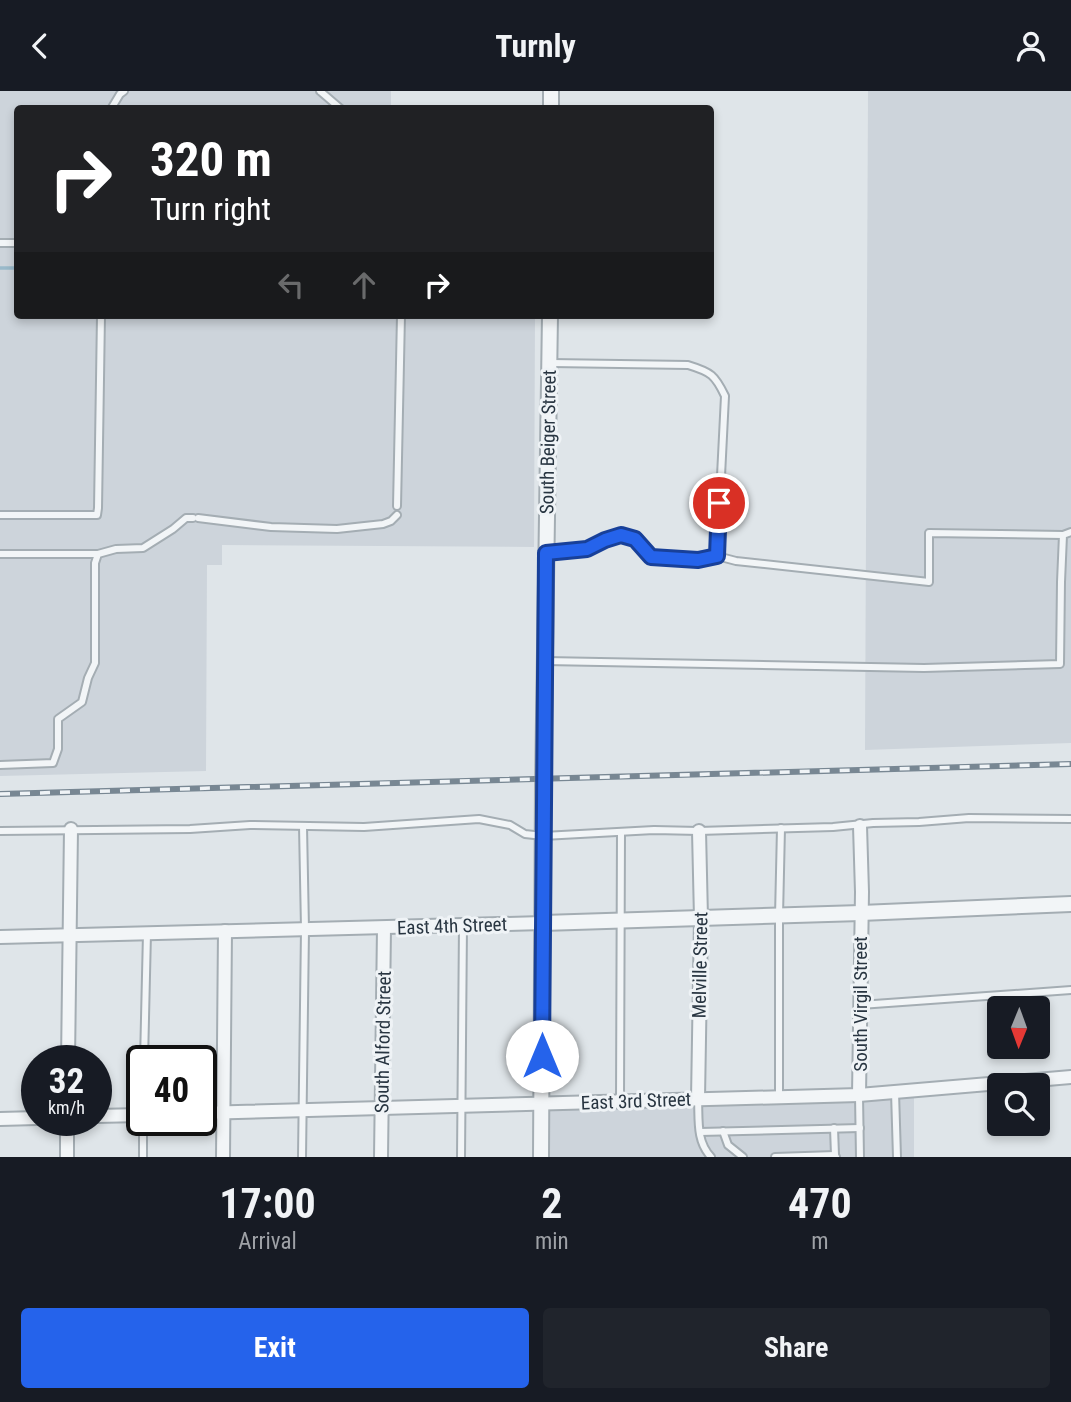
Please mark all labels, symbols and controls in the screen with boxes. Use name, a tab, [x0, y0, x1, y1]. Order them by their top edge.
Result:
icon: back	[21, 27, 59, 65]
text: Turnly	[495, 27, 576, 65]
icon: person	[1012, 27, 1050, 65]
text: 320 m	[150, 131, 272, 188]
icon: right	[35, 133, 126, 224]
text: Turn right	[150, 190, 271, 228]
icon: left	[272, 266, 310, 304]
icon: ahead	[345, 266, 383, 304]
icon: right	[418, 266, 456, 304]
street label: South Beiger Street	[535, 370, 561, 514]
pin	[689, 473, 749, 533]
icon: arrive	[700, 484, 738, 522]
street label: Melville Street	[688, 911, 712, 1019]
street label: East 4th Street	[396, 913, 508, 939]
street label: South Virgil Street	[849, 936, 872, 1072]
street label: South Alford Street	[370, 971, 396, 1113]
north arrow	[987, 996, 1050, 1059]
map controls	[987, 996, 1050, 1136]
position arrow	[505, 1019, 579, 1093]
speed limit sign: 40	[126, 1045, 217, 1136]
text: 32	[49, 1061, 84, 1102]
button: search	[987, 1073, 1050, 1136]
street label: East 3rd Street	[580, 1088, 692, 1114]
text: km/h	[48, 1097, 85, 1118]
text: 17:00	[219, 1179, 316, 1228]
text: 2	[541, 1179, 562, 1228]
text: 470	[788, 1179, 852, 1228]
text: Arrival	[238, 1228, 297, 1255]
text: min	[535, 1228, 569, 1255]
text: m	[811, 1228, 828, 1255]
button: Exit	[21, 1308, 529, 1388]
button: Share	[543, 1308, 1050, 1388]

